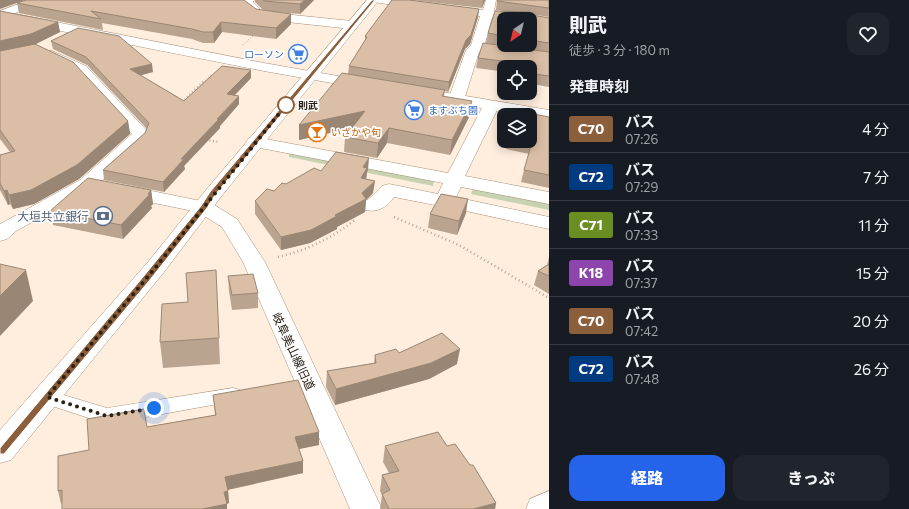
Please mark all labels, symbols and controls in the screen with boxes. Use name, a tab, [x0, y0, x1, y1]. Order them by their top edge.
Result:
north arrow	[497, 12, 537, 52]
map controls	[497, 12, 537, 148]
text: 則武	[569, 13, 607, 36]
button: heart	[847, 13, 889, 55]
text: 徒歩 · 3 分 · 180 m	[569, 42, 670, 58]
supermarket icon: ローソン	[287, 43, 309, 65]
place label: ローソン	[244, 48, 284, 60]
button: locate	[497, 60, 537, 100]
text: 発車時刻	[569, 77, 629, 95]
marker: 則武	[277, 96, 295, 114]
place label: 則武	[298, 99, 318, 111]
supermarket icon: ますぶち園	[403, 99, 425, 121]
place label: ますぶち園	[428, 104, 478, 116]
button: layers	[497, 108, 537, 148]
text: バス	[625, 112, 655, 130]
text: C70	[578, 120, 604, 137]
text: 4 分	[862, 120, 889, 138]
bar icon: いざかや旬	[306, 121, 328, 143]
place label: いざかや旬	[331, 126, 381, 138]
text: 07:26	[625, 131, 658, 147]
text: バス	[625, 160, 655, 178]
text: C72	[578, 168, 604, 185]
text: 7 分	[863, 168, 889, 186]
text: 07:29	[625, 179, 658, 195]
bank icon: 大垣共立銀行	[92, 205, 114, 227]
text: バス	[625, 208, 655, 226]
place label: 大垣共立銀行	[17, 209, 89, 223]
text: C71	[579, 216, 603, 233]
text: 11 分	[858, 216, 889, 234]
text: 07:33	[625, 227, 658, 243]
text: バス	[625, 256, 655, 274]
text: K18	[579, 264, 603, 281]
text: 15 分	[856, 264, 889, 282]
text: 07:37	[625, 275, 658, 291]
text: バス	[625, 304, 655, 322]
street label: 岐阜美山線旧道	[270, 310, 318, 392]
text: C70	[578, 312, 604, 329]
text: 20 分	[853, 312, 889, 330]
text: 07:42	[625, 323, 658, 339]
text: バス	[625, 352, 655, 370]
text: C72	[578, 360, 604, 377]
text: 26 分	[854, 360, 889, 378]
text: 07:48	[625, 371, 659, 387]
your location	[144, 398, 164, 418]
button: 経路	[569, 455, 725, 501]
button: きっぷ	[733, 455, 889, 501]

